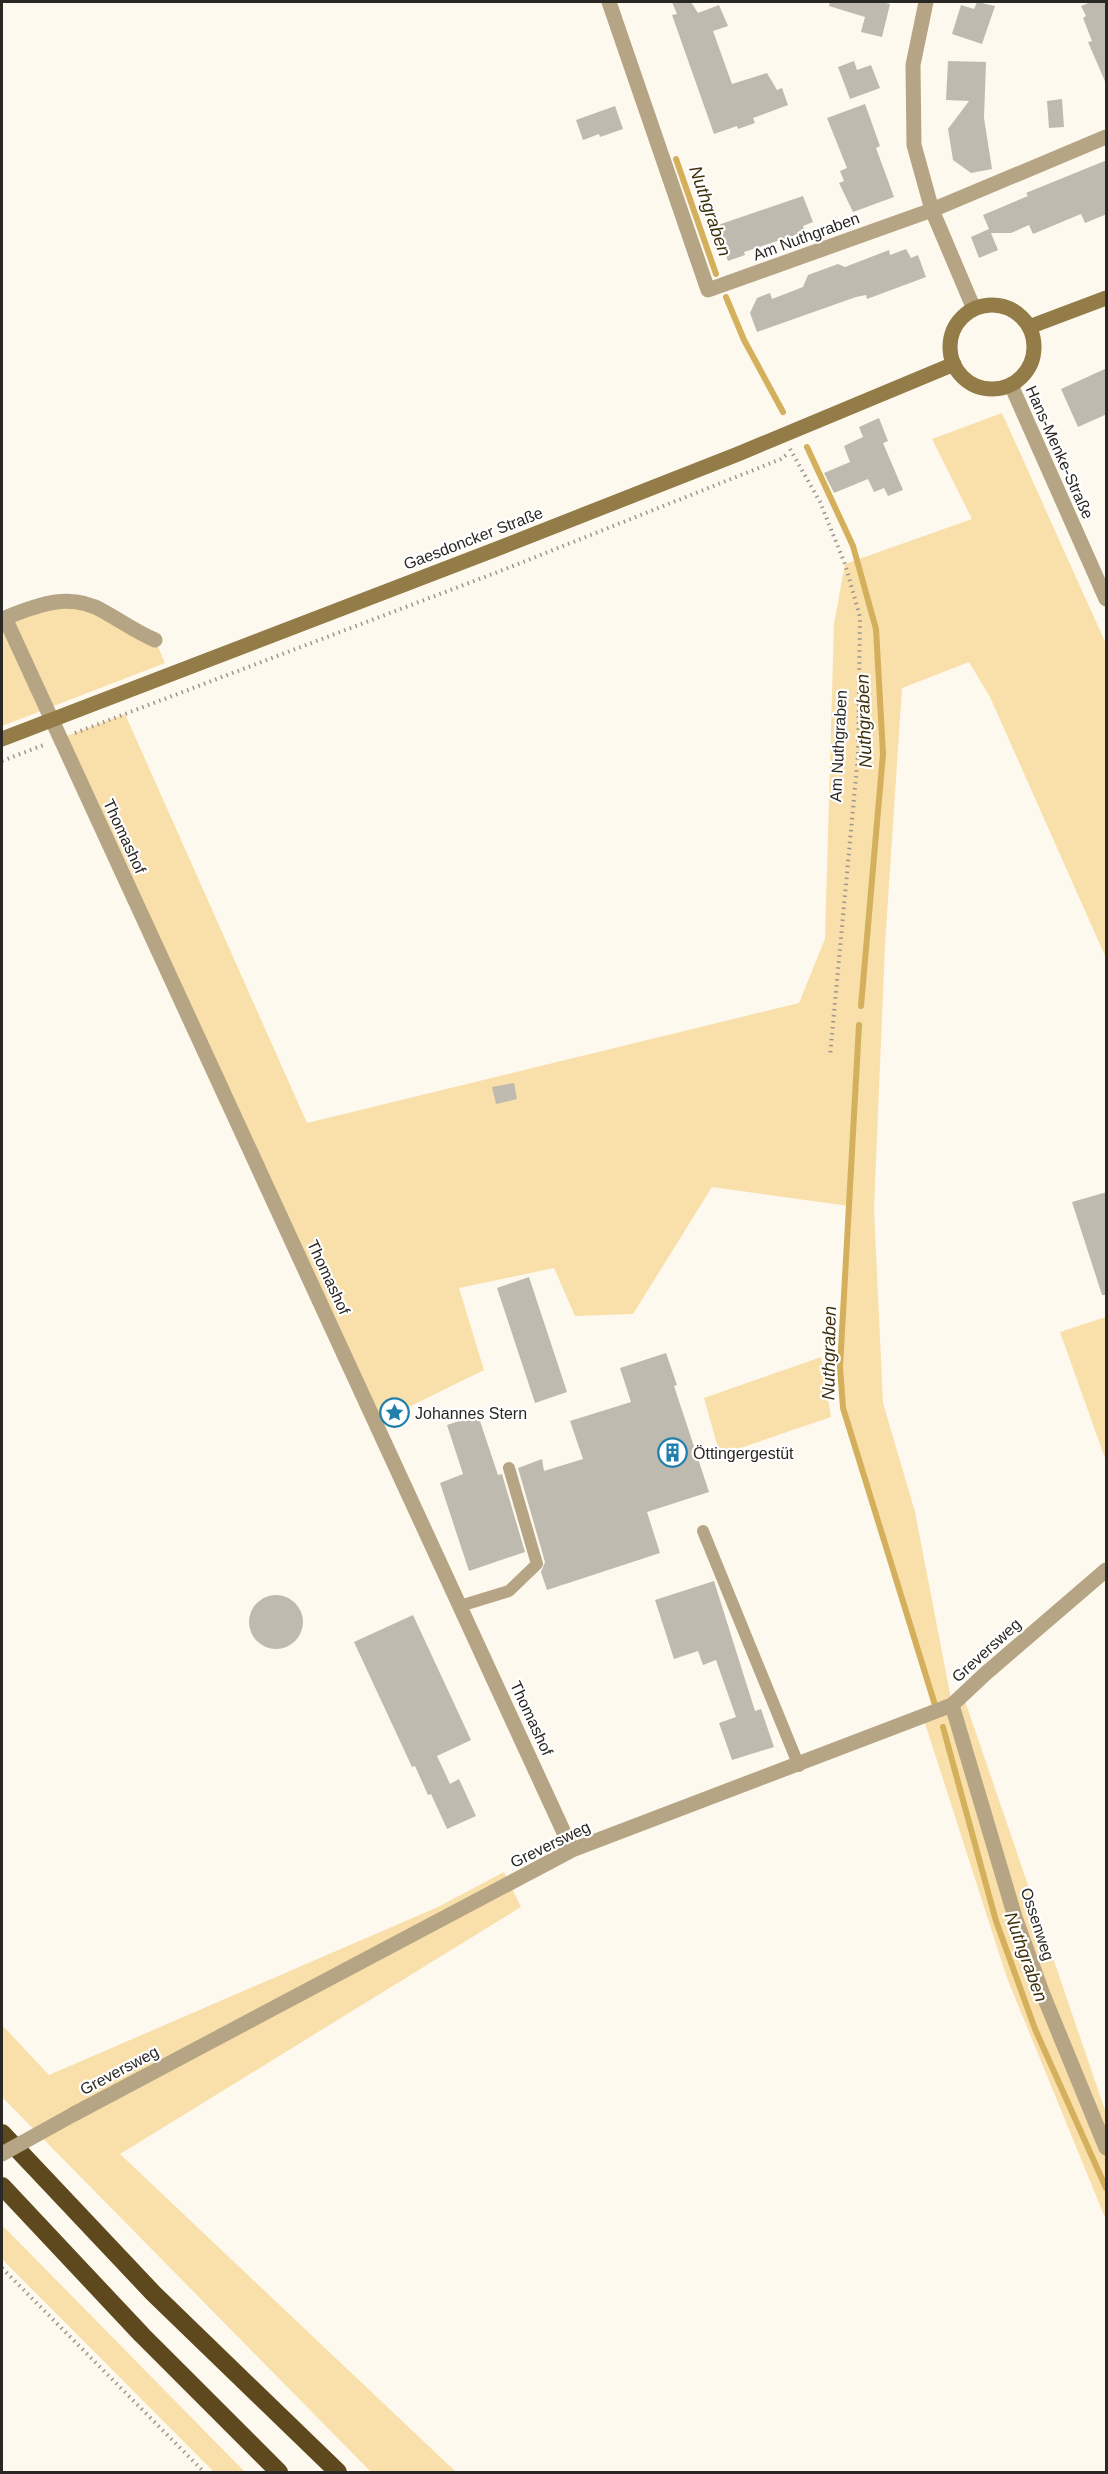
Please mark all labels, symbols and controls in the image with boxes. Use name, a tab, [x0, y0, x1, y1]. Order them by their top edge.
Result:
water label: Nuthgraben	[685, 163, 735, 259]
street label: Am Nuthgraben	[751, 209, 862, 264]
street label: Hans-Menke-Straße	[1022, 383, 1097, 522]
street label: Gaesdoncker Straße	[401, 504, 545, 573]
water label: Nuthgraben	[852, 674, 876, 768]
street label: Am Nuthgraben	[827, 690, 850, 802]
street label: Thomashof	[100, 796, 149, 877]
street label: Thomashof	[304, 1237, 353, 1318]
water label: Nuthgraben	[818, 1306, 840, 1400]
place icon: Johannes Stern	[378, 1397, 410, 1429]
place label: Johannes Stern	[415, 1405, 527, 1422]
building icon: Öttingergestüt	[656, 1437, 688, 1469]
place label: Öttingergestüt	[693, 1445, 794, 1462]
street label: Greversweg	[949, 1615, 1024, 1686]
street label: Thomashof	[507, 1678, 556, 1759]
street label: Greversweg	[508, 1818, 593, 1871]
street label: Ossenweg	[1018, 1886, 1057, 1963]
water label: Nuthgraben	[1001, 1909, 1051, 2005]
street label: Greversweg	[77, 2043, 161, 2098]

